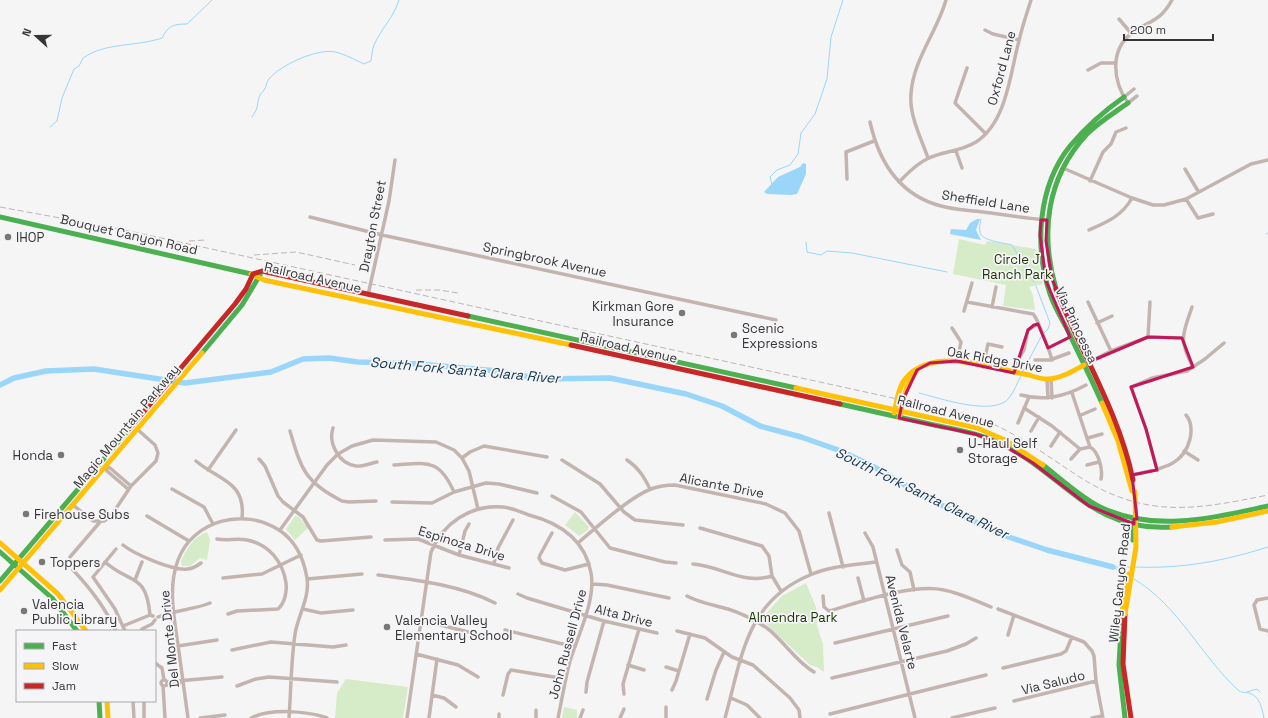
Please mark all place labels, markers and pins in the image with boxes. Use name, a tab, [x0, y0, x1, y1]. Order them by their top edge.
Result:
place label: IHOP	[16, 229, 44, 246]
marker: IHOP	[3, 232, 13, 242]
place label: Kirkman Gore Insurance	[592, 298, 674, 330]
marker: Kirkman Gore Insurance	[677, 308, 687, 318]
place label: Scenic Expressions	[742, 320, 818, 352]
marker: Scenic Expressions	[729, 330, 739, 340]
place label: U-Haul Self Storage	[968, 435, 1038, 467]
marker: U-Haul Self Storage	[955, 445, 965, 455]
place label: Honda	[13, 447, 54, 464]
marker: Honda	[56, 450, 66, 460]
place label: Firehouse Subs	[34, 506, 130, 523]
marker: Firehouse Subs	[21, 509, 31, 519]
place label: Toppers	[50, 554, 101, 571]
marker: Toppers	[37, 557, 47, 567]
place label: Valencia Public Library	[32, 596, 117, 628]
marker: Valencia Public Library	[19, 606, 29, 616]
place label: Valencia Valley Elementary School	[395, 612, 512, 644]
marker: Valencia Valley Elementary School	[382, 622, 392, 632]

